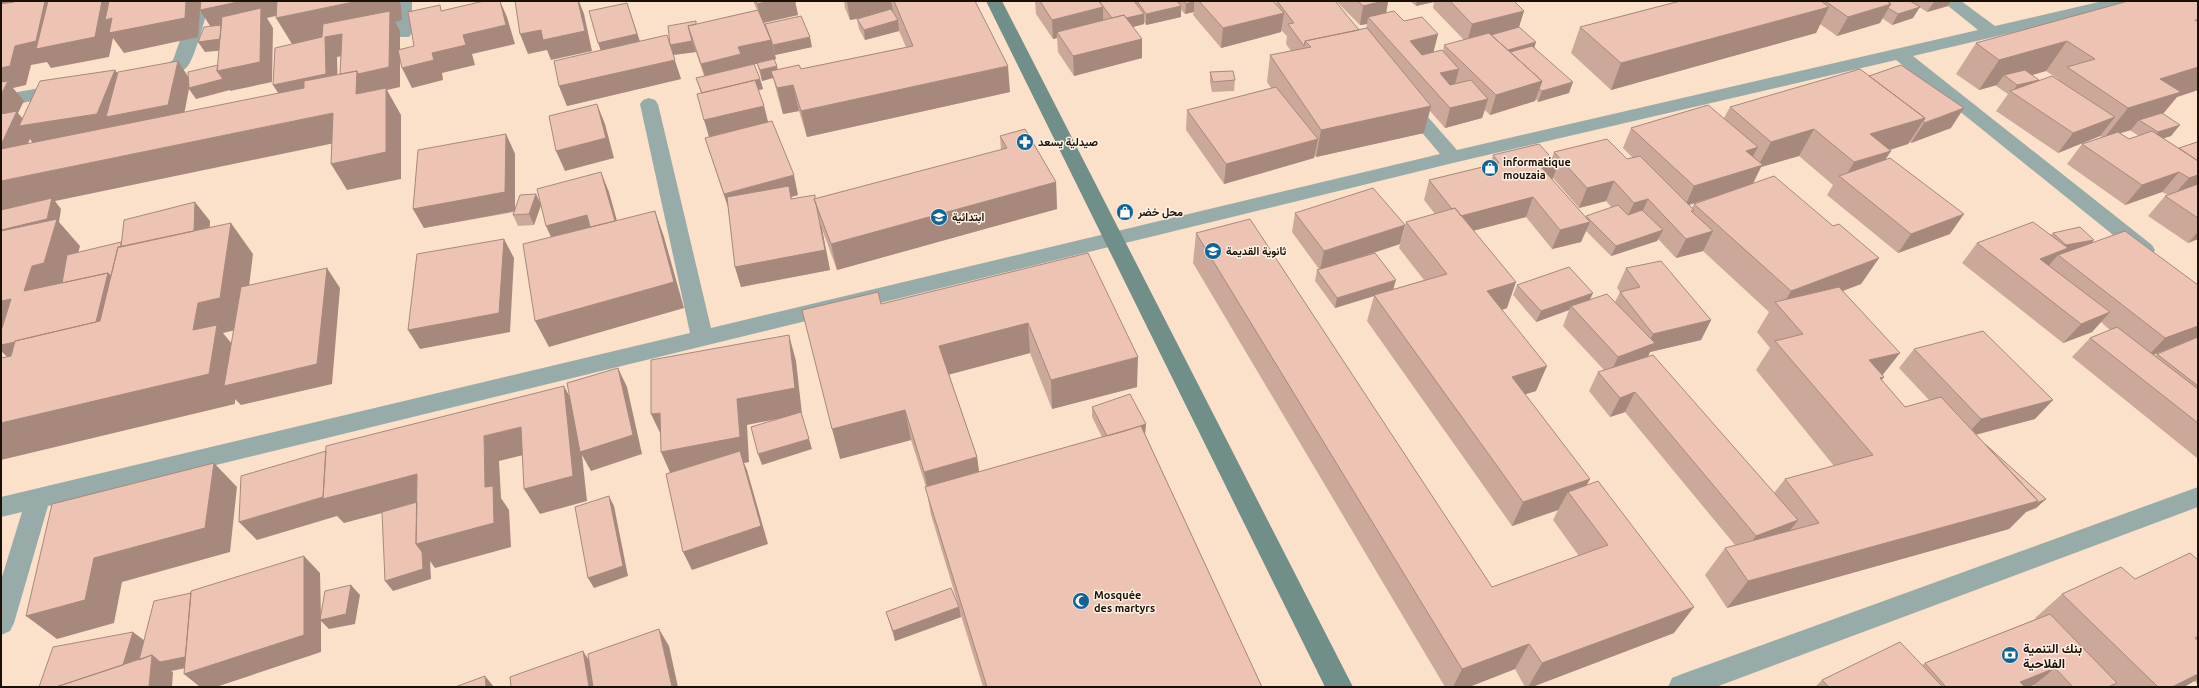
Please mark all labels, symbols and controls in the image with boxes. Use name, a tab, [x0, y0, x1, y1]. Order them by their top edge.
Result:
pharmacy icon: صيدلية يسعد	[1015, 132, 1035, 152]
place label: صيدلية يسعد	[1038, 136, 1098, 149]
place label: informatique mouzaia	[1503, 156, 1571, 181]
shop icon: informatique mouzaia	[1480, 158, 1500, 178]
shop icon: محل خضر	[1115, 202, 1135, 222]
place label: محل خضر	[1137, 206, 1183, 219]
school or university icon: ابتدائية	[929, 207, 949, 227]
place label: ابتدائية	[952, 211, 984, 224]
school or university icon: ثانوية القديمة	[1203, 241, 1223, 261]
place label: ثانوية القديمة	[1226, 245, 1287, 258]
place label: Mosquée des martyrs	[1094, 589, 1155, 614]
mosque icon: Mosquée des martyrs	[1071, 591, 1091, 611]
place label: بنك التنمية الفلاحية	[2023, 641, 2082, 671]
bank icon: بنك التنمية الفلاحية	[2000, 645, 2020, 665]

